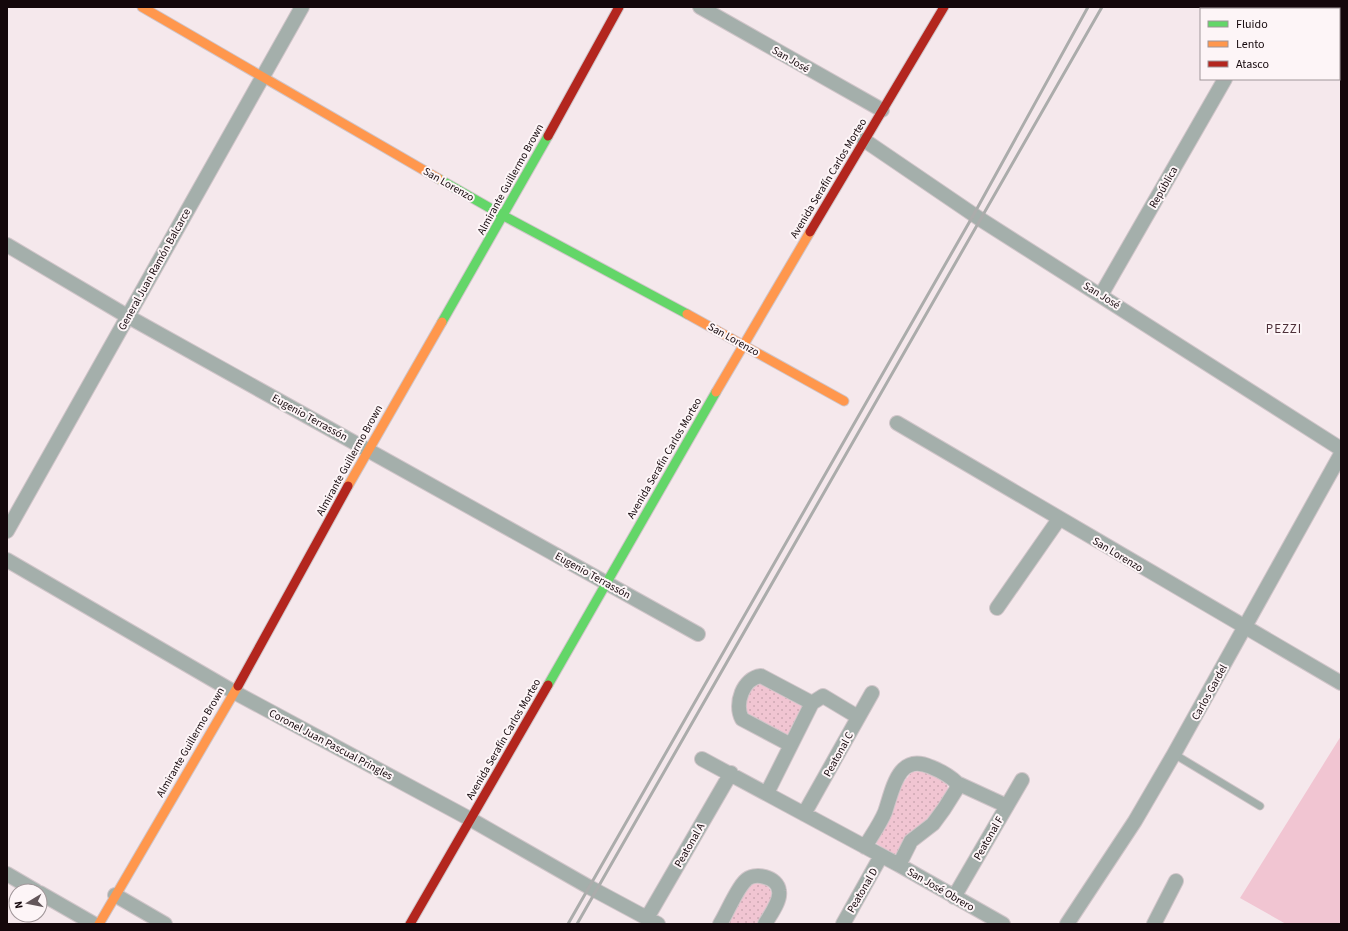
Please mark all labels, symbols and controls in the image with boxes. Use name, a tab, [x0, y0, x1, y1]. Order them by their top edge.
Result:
legend	[1200, 8, 1340, 80]
text: Fluido	[1236, 16, 1268, 33]
text: Lento	[1236, 36, 1265, 53]
street label: San José	[769, 43, 813, 76]
text: Atasco	[1236, 56, 1269, 73]
street label: Avenida Serafín Carlos Morteo	[787, 115, 870, 241]
street label: Almirante Guillermo Brown	[474, 121, 547, 237]
street label: San Lorenzo	[421, 164, 477, 205]
street label: República	[1146, 164, 1181, 211]
street label: General Juan Ramón Balcarce	[115, 205, 194, 333]
street label: San José	[1080, 278, 1124, 313]
street label: San Lorenzo	[705, 319, 762, 360]
district label: PEZZI	[1266, 320, 1302, 338]
street label: Eugenio Terrassón	[269, 390, 350, 444]
street label: Avenida Serafín Carlos Morteo	[624, 395, 705, 522]
street label: Almirante Guillermo Brown	[313, 402, 386, 518]
street label: San Lorenzo	[1090, 533, 1146, 575]
street label: Eugenio Terrassón	[552, 548, 633, 602]
street label: Carlos Gardel	[1188, 662, 1231, 723]
street label: Avenida Serafín Carlos Morteo	[463, 676, 544, 803]
street label: Almirante Guillermo Brown	[153, 685, 228, 800]
street label: Coronel Juan Pascual Pringles	[266, 705, 396, 784]
street label: Peatonal C	[820, 729, 857, 779]
street label: Peatonal F	[970, 813, 1007, 863]
street label: Peatonal A	[671, 820, 708, 870]
street label: San José Obrero	[904, 864, 977, 915]
street label: Peatonal D	[844, 865, 881, 915]
north arrow	[8, 883, 48, 923]
text: N	[11, 900, 27, 910]

